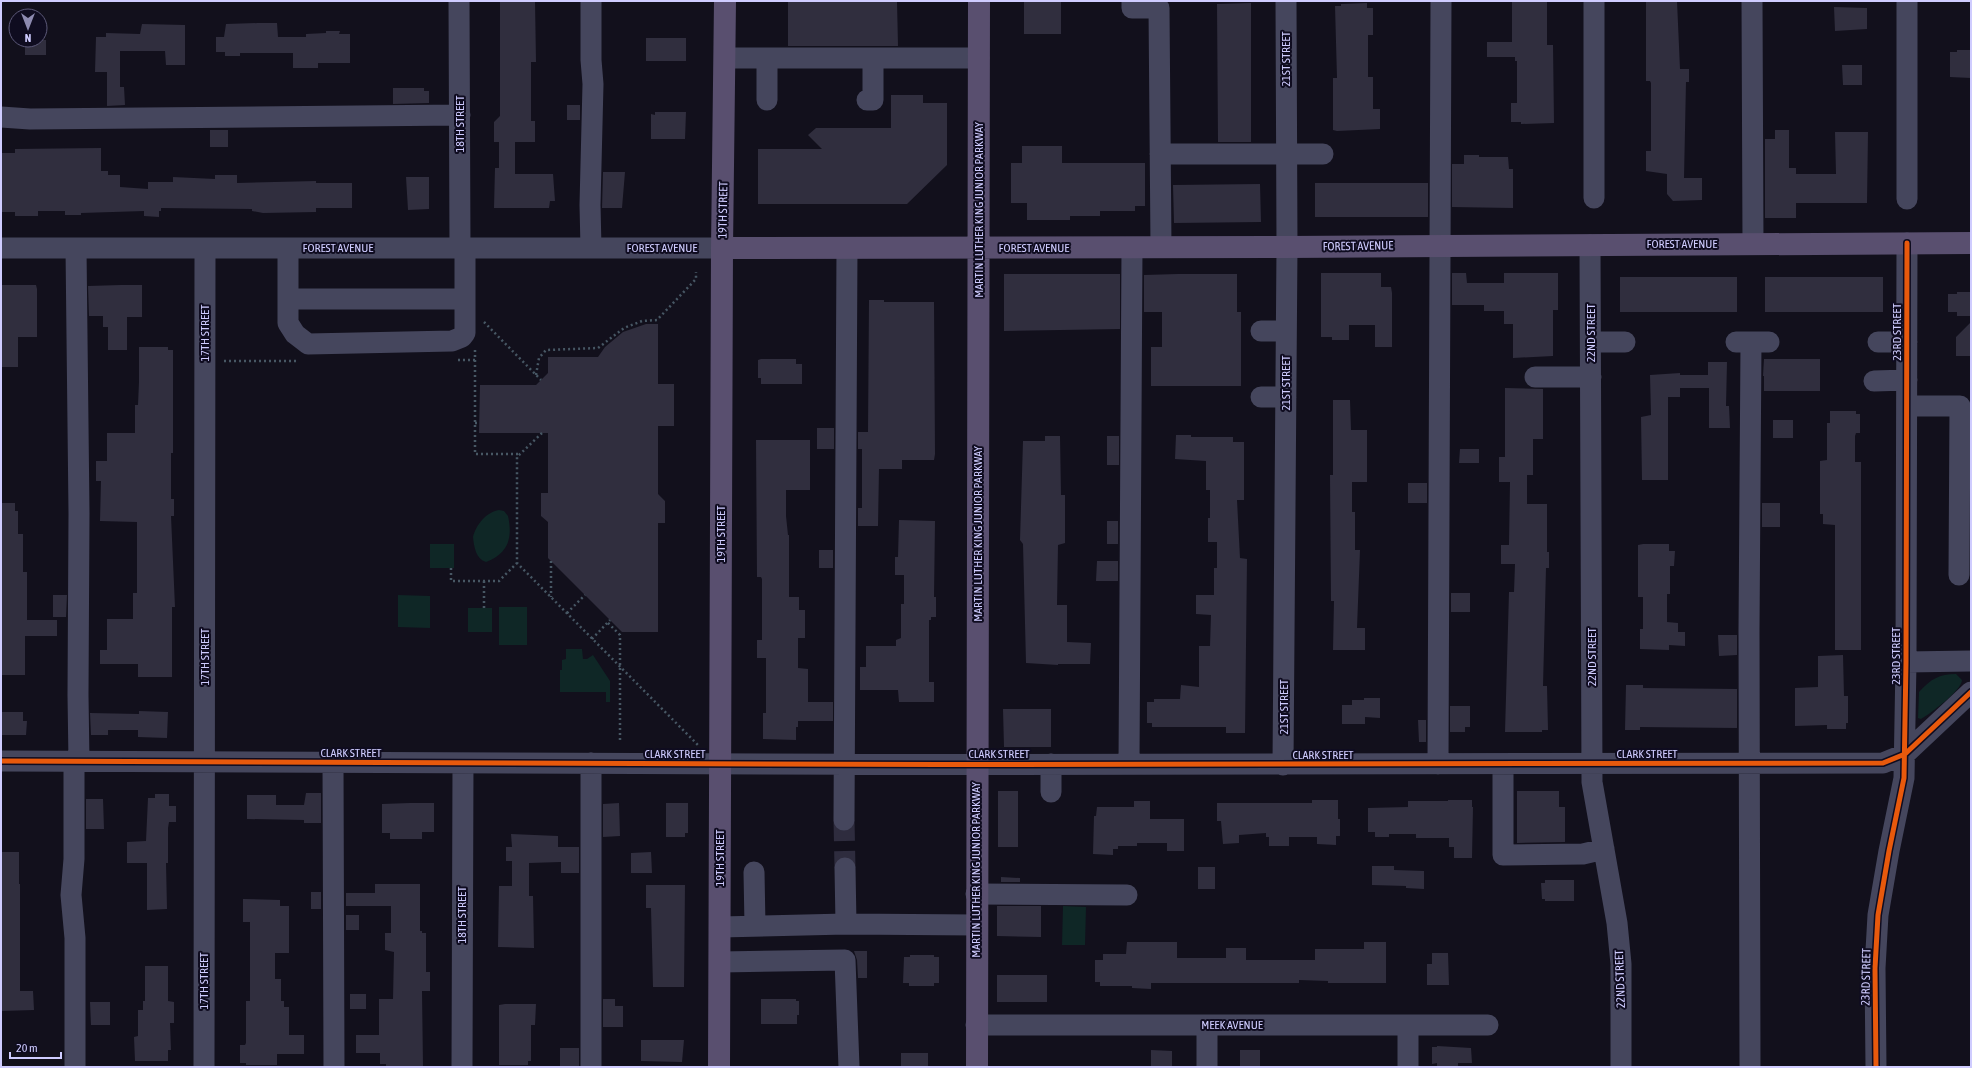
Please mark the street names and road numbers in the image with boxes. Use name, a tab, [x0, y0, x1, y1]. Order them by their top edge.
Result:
street label: 21ST STREET	[1279, 31, 1293, 87]
street label: 18TH STREET	[453, 95, 467, 152]
street label: MARTIN LUTHER KING JUNIOR PARKWAY	[972, 122, 986, 298]
street label: 19TH STREET	[716, 181, 731, 239]
street label: FOREST AVENUE	[1647, 237, 1717, 251]
street label: FOREST AVENUE	[1322, 238, 1394, 254]
street label: FOREST AVENUE	[303, 241, 373, 255]
street label: FOREST AVENUE	[627, 241, 697, 255]
street label: FOREST AVENUE	[999, 241, 1069, 255]
street label: 22ND STREET	[1584, 303, 1598, 362]
street label: 23RD STREET	[1890, 303, 1904, 361]
street label: 17TH STREET	[198, 304, 212, 361]
street label: 21ST STREET	[1279, 355, 1293, 411]
street label: MARTIN LUTHER KING JUNIOR PARKWAY	[971, 446, 985, 622]
street label: 19TH STREET	[714, 505, 728, 562]
street label: 22ND STREET	[1585, 627, 1599, 686]
street label: 23RD STREET	[1889, 627, 1903, 685]
street label: 17TH STREET	[198, 628, 212, 685]
street label: 21ST STREET	[1277, 679, 1291, 735]
street label: CLARK STREET	[320, 746, 382, 760]
street label: CLARK STREET	[644, 747, 706, 761]
street label: CLARK STREET	[968, 747, 1030, 761]
street label: CLARK STREET	[1616, 747, 1678, 761]
street label: CLARK STREET	[1292, 748, 1354, 762]
street label: MARTIN LUTHER KING JUNIOR PARKWAY	[969, 782, 983, 958]
street label: 19TH STREET	[713, 829, 727, 886]
street label: 18TH STREET	[455, 886, 469, 943]
street label: 23RD STREET	[1858, 947, 1874, 1006]
street label: 22ND STREET	[1612, 949, 1628, 1008]
street label: 17TH STREET	[197, 952, 211, 1009]
street label: MEEK AVENUE	[1201, 1018, 1263, 1032]

